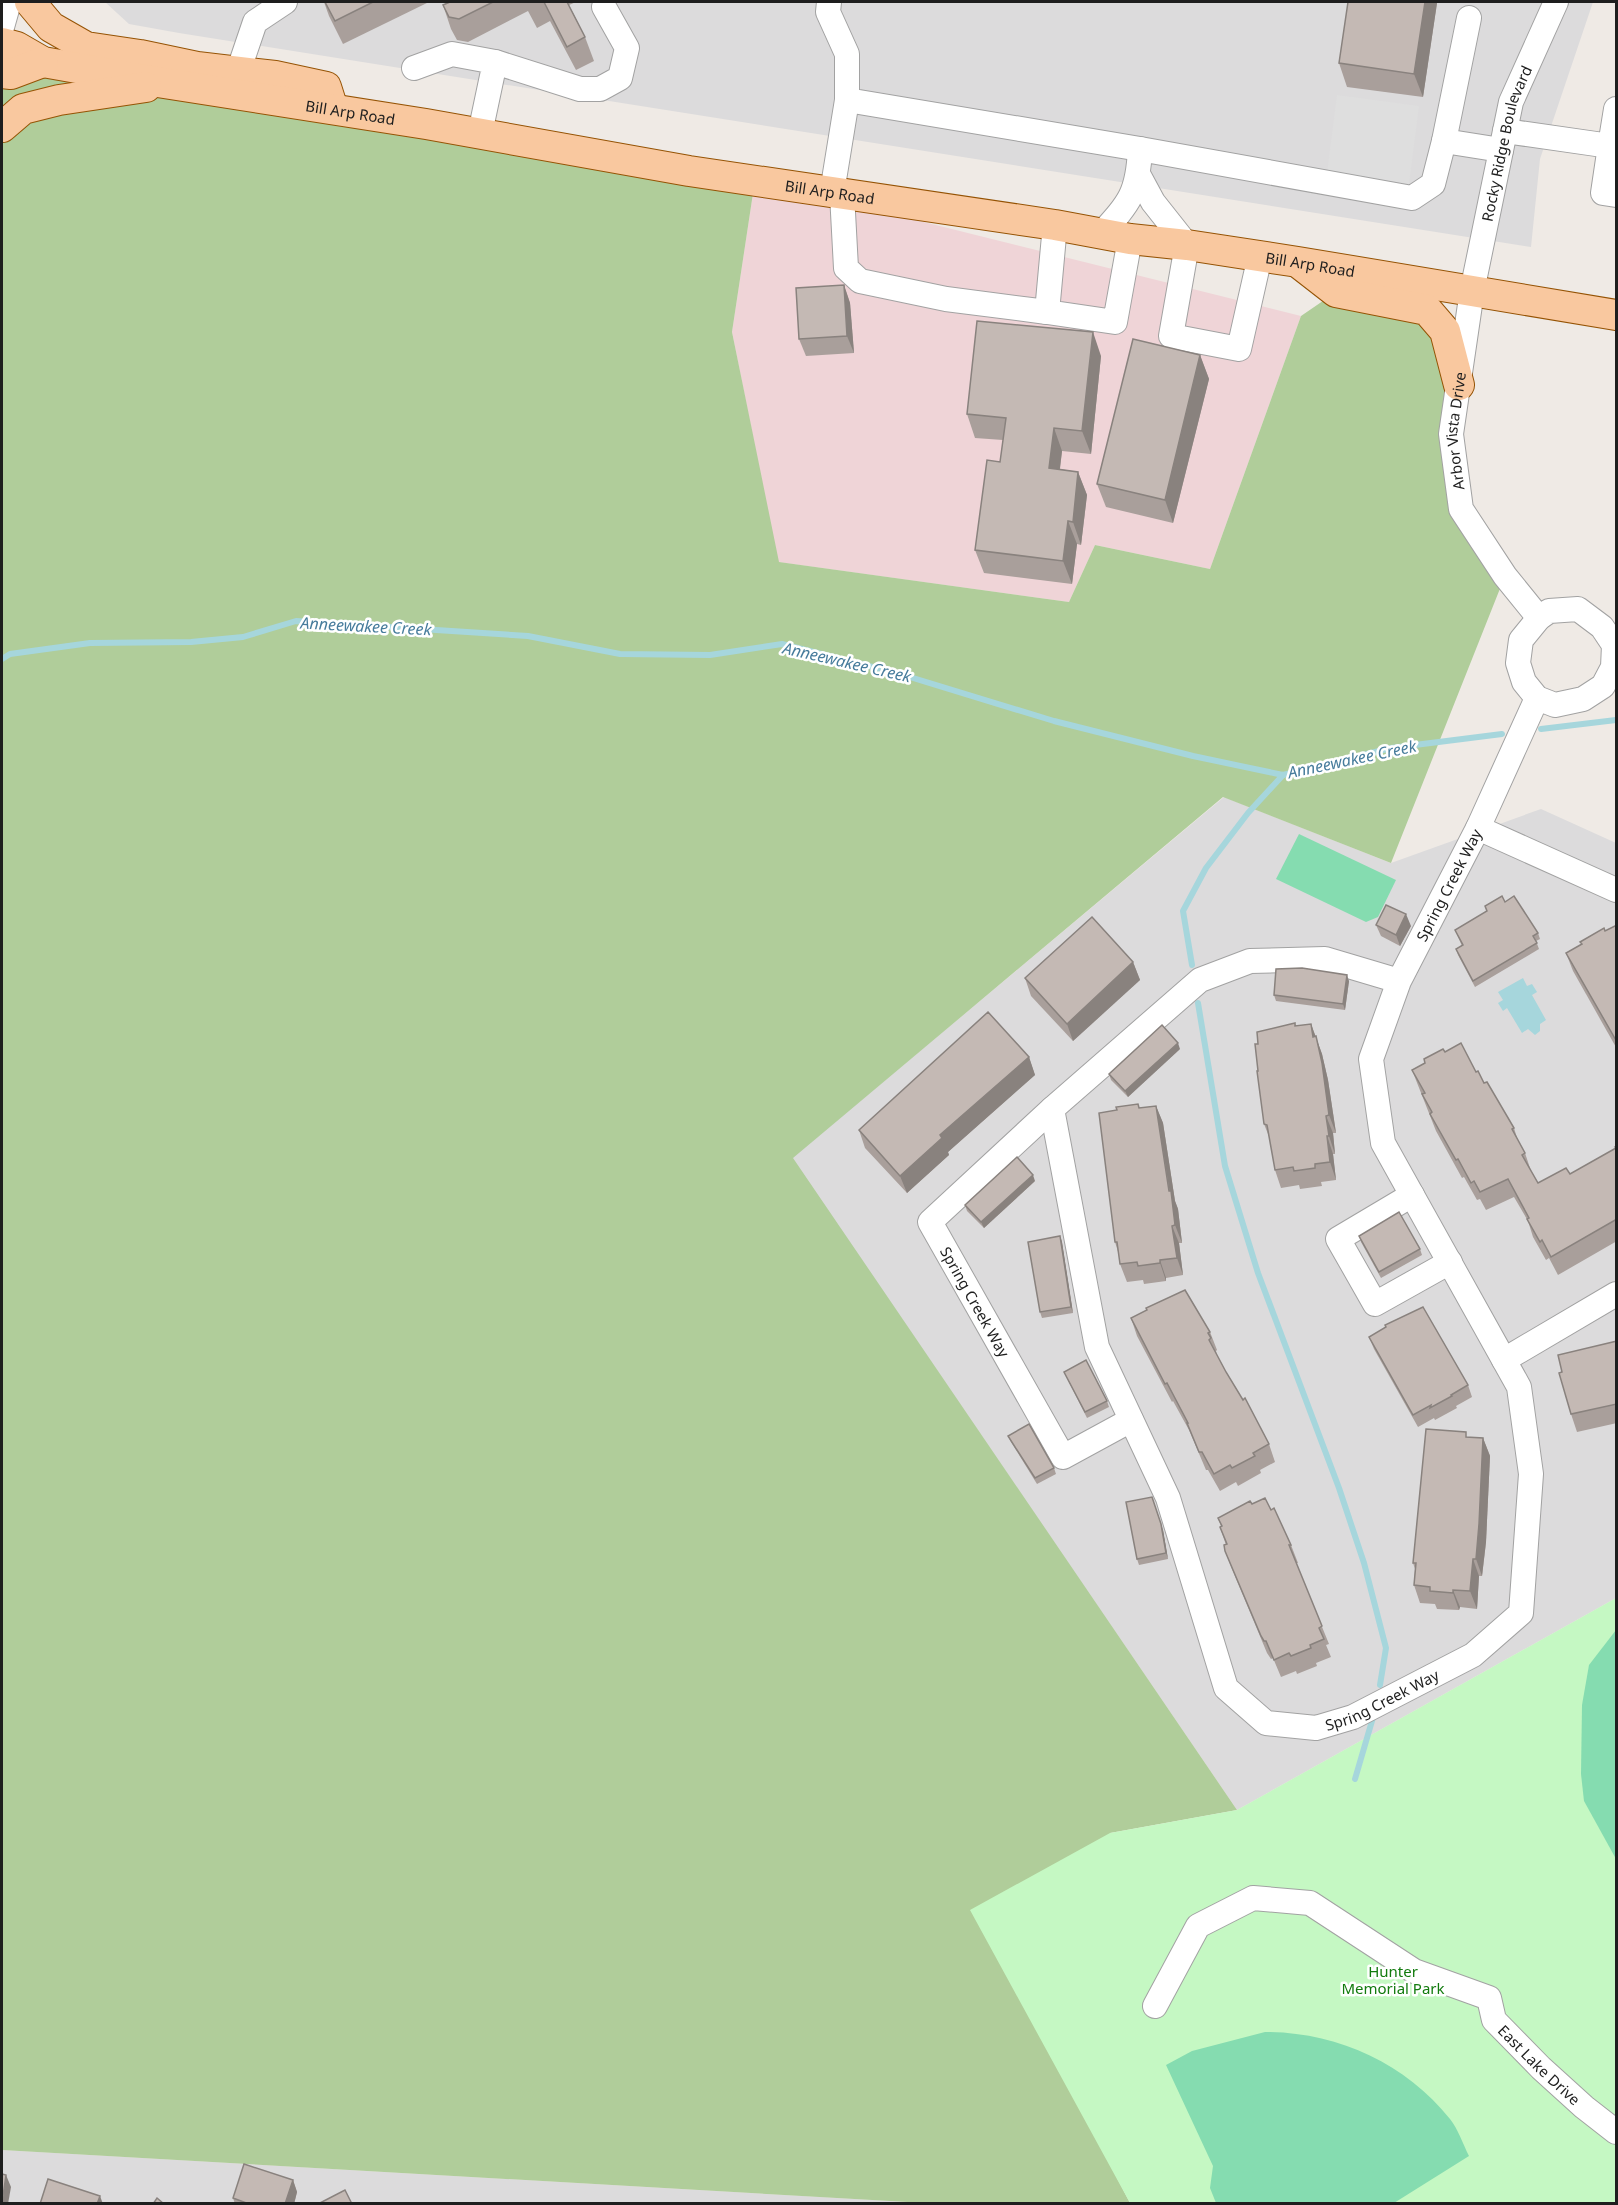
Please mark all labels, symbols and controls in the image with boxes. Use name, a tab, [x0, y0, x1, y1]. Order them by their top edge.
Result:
street label: Rocky Ridge Boulevard	[1477, 62, 1536, 223]
street label: Bill Arp Road	[304, 95, 397, 129]
street label: Bill Arp Road	[784, 175, 876, 208]
street label: Bill Arp Road	[1264, 247, 1356, 281]
street label: Arbor Vista Drive	[1441, 370, 1470, 491]
water label: Anneewakee Creek	[299, 612, 433, 640]
water label: Anneewakee Creek	[780, 636, 914, 688]
water label: Anneewakee Creek	[1285, 734, 1419, 784]
street label: Spring Creek Way	[1411, 825, 1486, 945]
street label: Spring Creek Way	[936, 1243, 1015, 1361]
street label: Spring Creek Way	[1323, 1664, 1442, 1735]
park label: Hunter Memorial Park	[1341, 1961, 1445, 1998]
street label: East Lake Drive	[1494, 2020, 1585, 2109]

